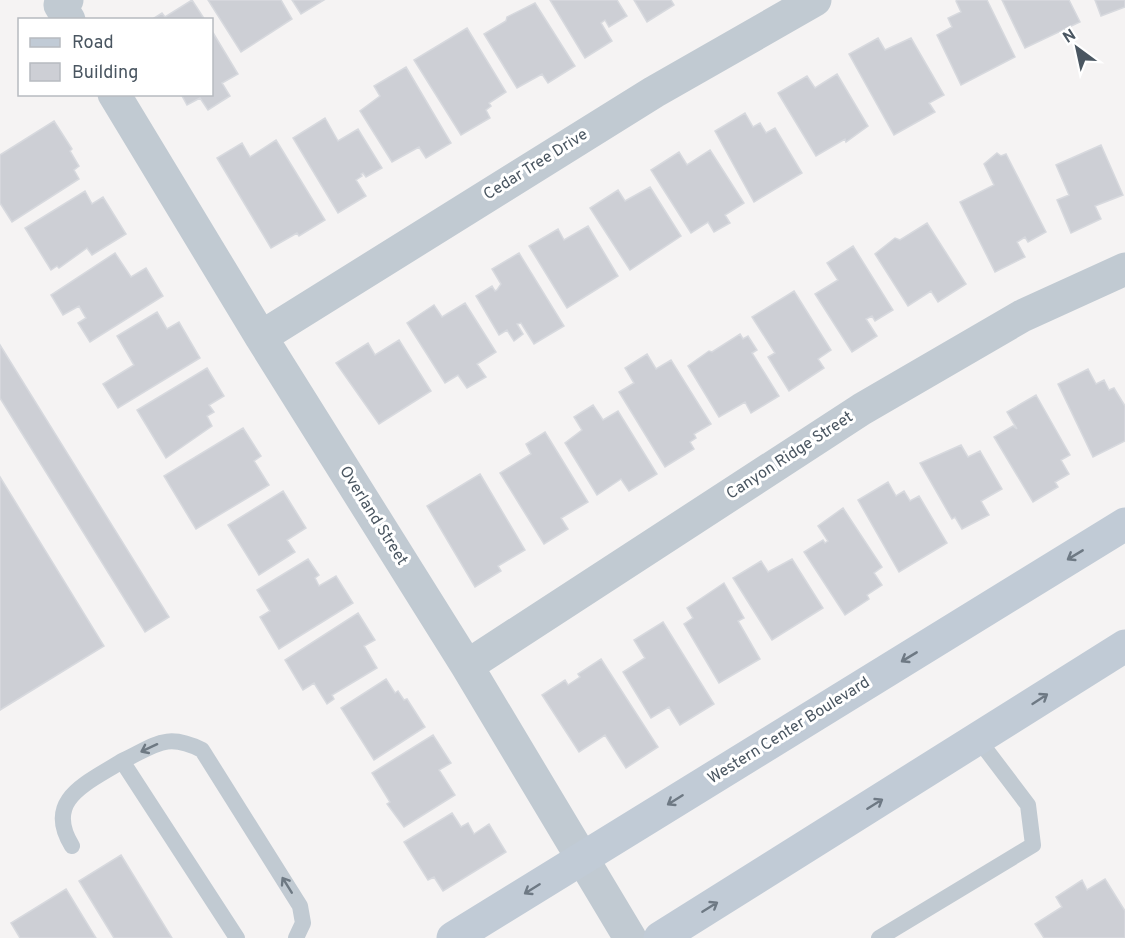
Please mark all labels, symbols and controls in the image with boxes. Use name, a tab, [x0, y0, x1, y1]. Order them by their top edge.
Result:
legend	[18, 18, 213, 96]
north arrow	[1047, 18, 1107, 78]
text: N	[1060, 26, 1080, 49]
text: Road	[72, 32, 114, 55]
text: Building	[72, 62, 138, 85]
street label: Cedar Tree Drive	[480, 125, 592, 205]
street label: Canyon Ridge Street	[723, 408, 857, 504]
street label: Overland Street	[334, 463, 412, 569]
one-way arrow	[1067, 550, 1084, 562]
one-way arrow	[901, 651, 918, 663]
street label: Western Center Boulevard	[704, 673, 874, 789]
one-way arrow	[1031, 693, 1048, 705]
one-way arrow	[140, 743, 158, 754]
one-way arrow	[667, 795, 684, 807]
one-way arrow	[866, 797, 883, 809]
one-way arrow	[280, 877, 292, 894]
one-way arrow	[523, 883, 540, 896]
one-way arrow	[701, 901, 718, 913]

